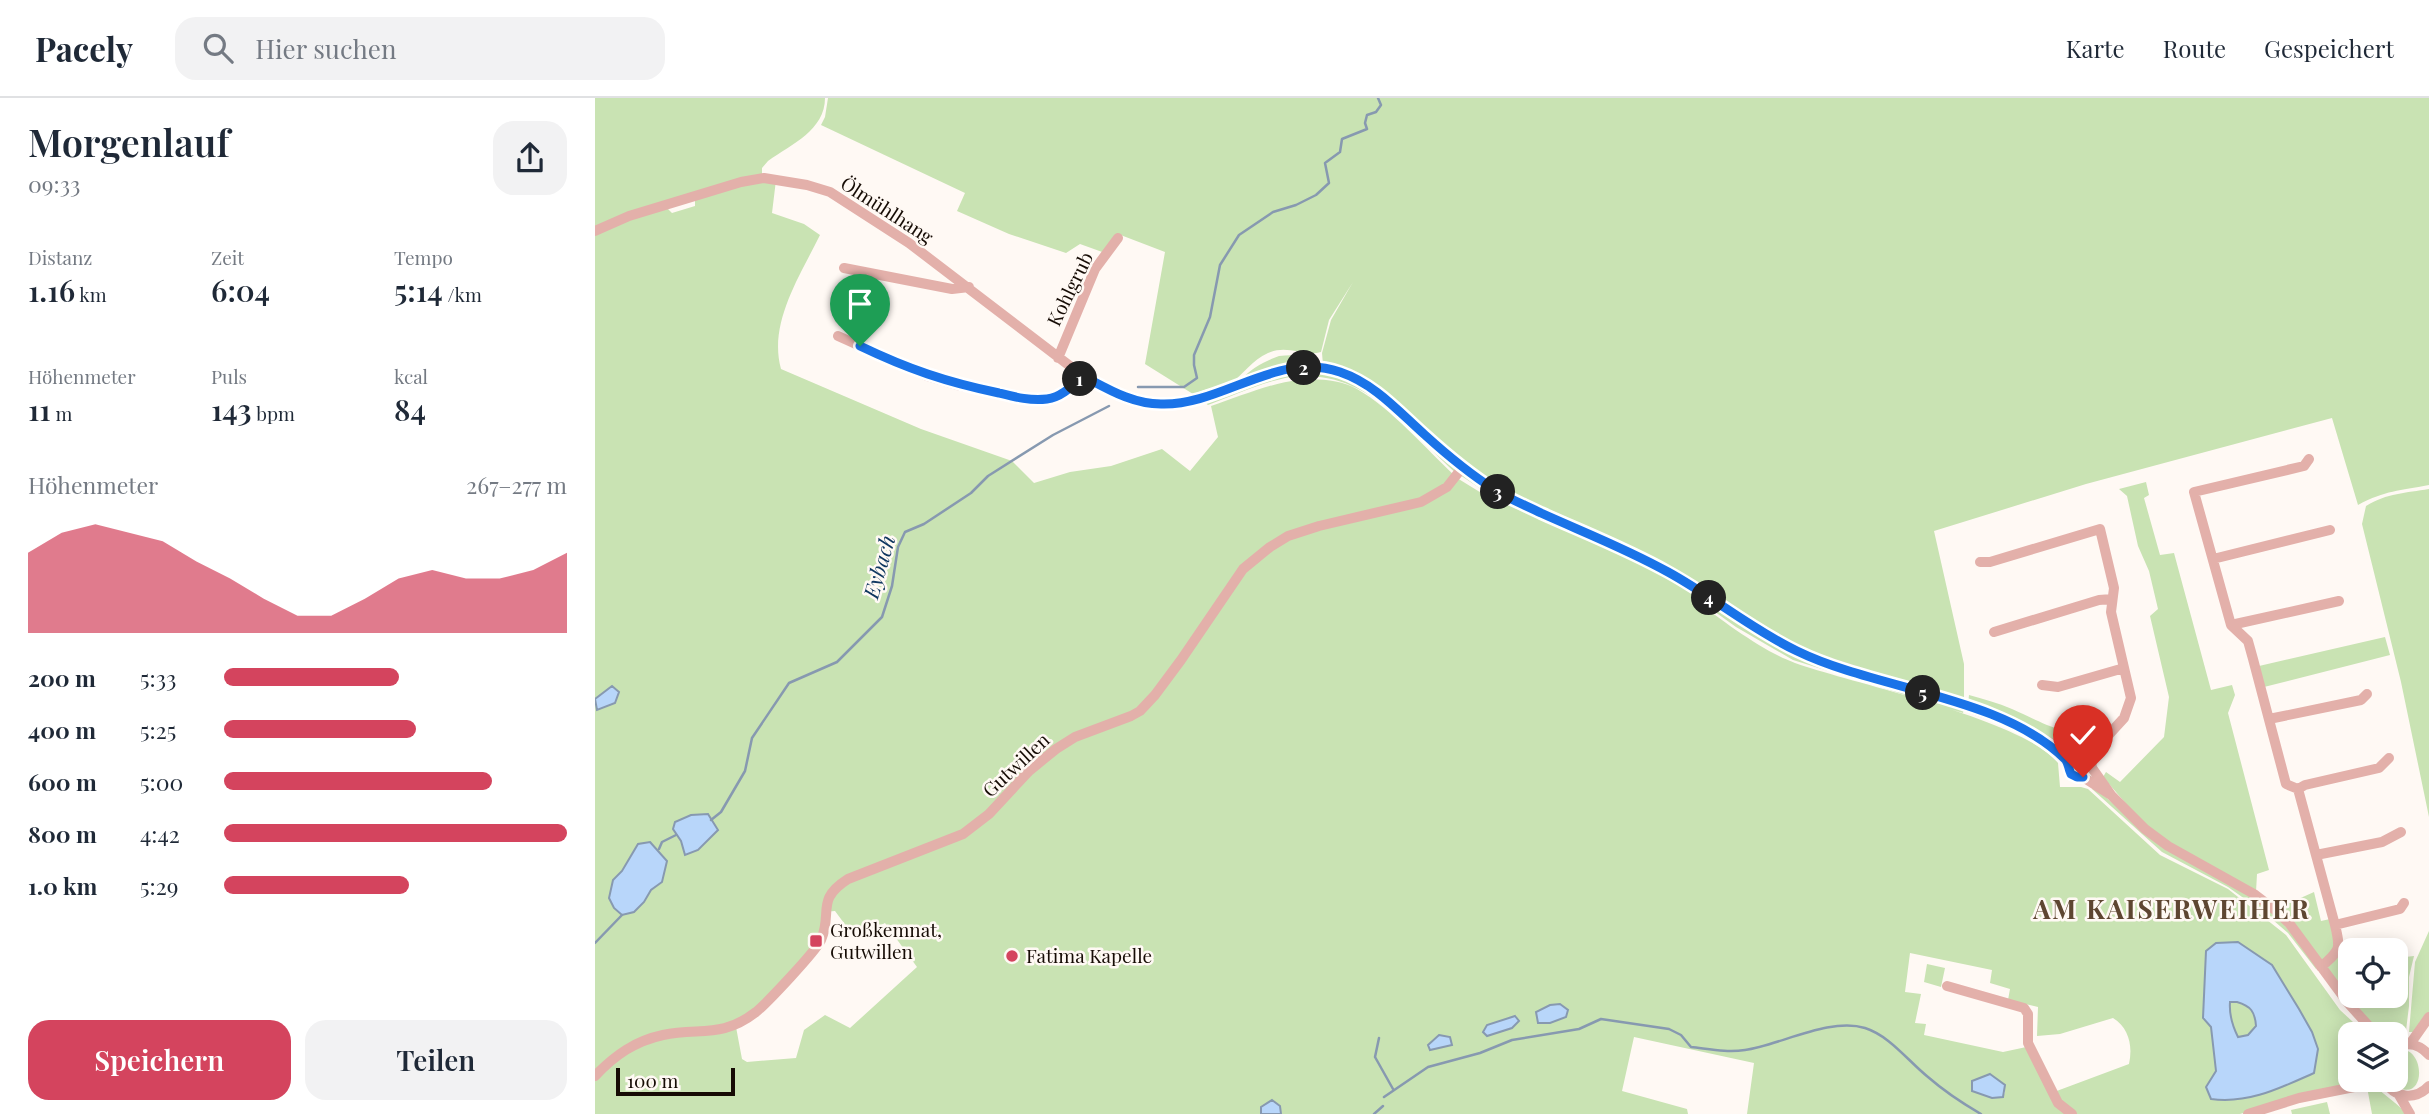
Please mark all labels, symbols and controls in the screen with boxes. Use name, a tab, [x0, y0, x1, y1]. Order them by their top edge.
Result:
search box	[175, 17, 665, 80]
text: Pacely	[35, 26, 133, 70]
icon: search	[199, 29, 237, 67]
text: Hier suchen	[255, 31, 397, 66]
text: Karte	[2066, 32, 2125, 64]
text: Route	[2163, 32, 2226, 64]
text: Gespeichert	[2264, 32, 2394, 64]
text: Morgenlauf	[28, 116, 230, 167]
button: share	[493, 121, 567, 195]
text: 09:33	[28, 168, 80, 199]
street label: Ölmühlhang	[836, 169, 939, 249]
text: Distanz	[28, 244, 92, 270]
text: Zeit	[211, 244, 244, 270]
text: Tempo	[394, 244, 453, 270]
street label: Kohlgrub	[1040, 247, 1098, 330]
text: 1.16	[28, 270, 75, 310]
text: 6:04	[211, 270, 270, 310]
text: 5:14	[394, 270, 443, 310]
pin	[830, 274, 890, 346]
text: km	[75, 281, 107, 307]
text: /km	[443, 281, 482, 307]
icon: arrive	[841, 285, 879, 323]
pin: 2	[1287, 350, 1321, 386]
text: 2	[1299, 354, 1308, 380]
pin: 1	[1063, 362, 1098, 396]
text: Höhenmeter	[28, 363, 136, 389]
text: Puls	[211, 363, 247, 389]
text: kcal	[394, 363, 428, 389]
text: 1	[1076, 365, 1083, 391]
text: 11	[28, 389, 51, 429]
text: 143	[211, 389, 252, 429]
text: 84	[394, 389, 426, 429]
text: m	[51, 400, 72, 426]
text: bpm	[252, 400, 295, 426]
text: Höhenmeter	[28, 469, 158, 500]
text: 267–277 m	[466, 469, 567, 500]
pin: 3	[1481, 474, 1515, 510]
text: 3	[1493, 478, 1502, 504]
water label: Eybach	[855, 532, 900, 602]
pin: 4	[1691, 580, 1727, 616]
text: 4	[1703, 584, 1714, 610]
text: 200 m	[28, 662, 96, 693]
text: 5:33	[140, 662, 176, 693]
pin: 5	[1905, 676, 1941, 710]
text: 5	[1918, 679, 1927, 705]
pin	[2053, 705, 2113, 777]
text: 400 m	[28, 714, 96, 745]
text: 5:25	[140, 714, 176, 745]
icon: check	[2064, 716, 2102, 754]
street label: Gutwillen	[976, 726, 1055, 802]
text: 600 m	[28, 766, 97, 797]
text: 5:00	[140, 766, 183, 797]
text: 800 m	[28, 818, 97, 849]
text: 4:42	[140, 818, 180, 849]
text: 1.0 km	[28, 870, 97, 901]
text: 5:29	[140, 870, 178, 901]
district label: AM KAISERWEIHER	[2032, 891, 2311, 926]
place label: Großkemnat, Gutwillen	[830, 916, 942, 964]
marker: Großkemnat, Gutwillen	[808, 933, 824, 949]
map controls	[2338, 938, 2408, 1092]
button: locate	[2338, 938, 2408, 1008]
place label: Fatima Kapelle	[1026, 942, 1152, 968]
marker: Fatima Kapelle	[1004, 948, 1020, 964]
button: Speichern	[28, 1020, 291, 1100]
button: Teilen	[305, 1020, 567, 1100]
button: layers	[2338, 1022, 2408, 1092]
scale bar	[616, 1065, 735, 1097]
text: 100 m	[627, 1067, 678, 1093]

